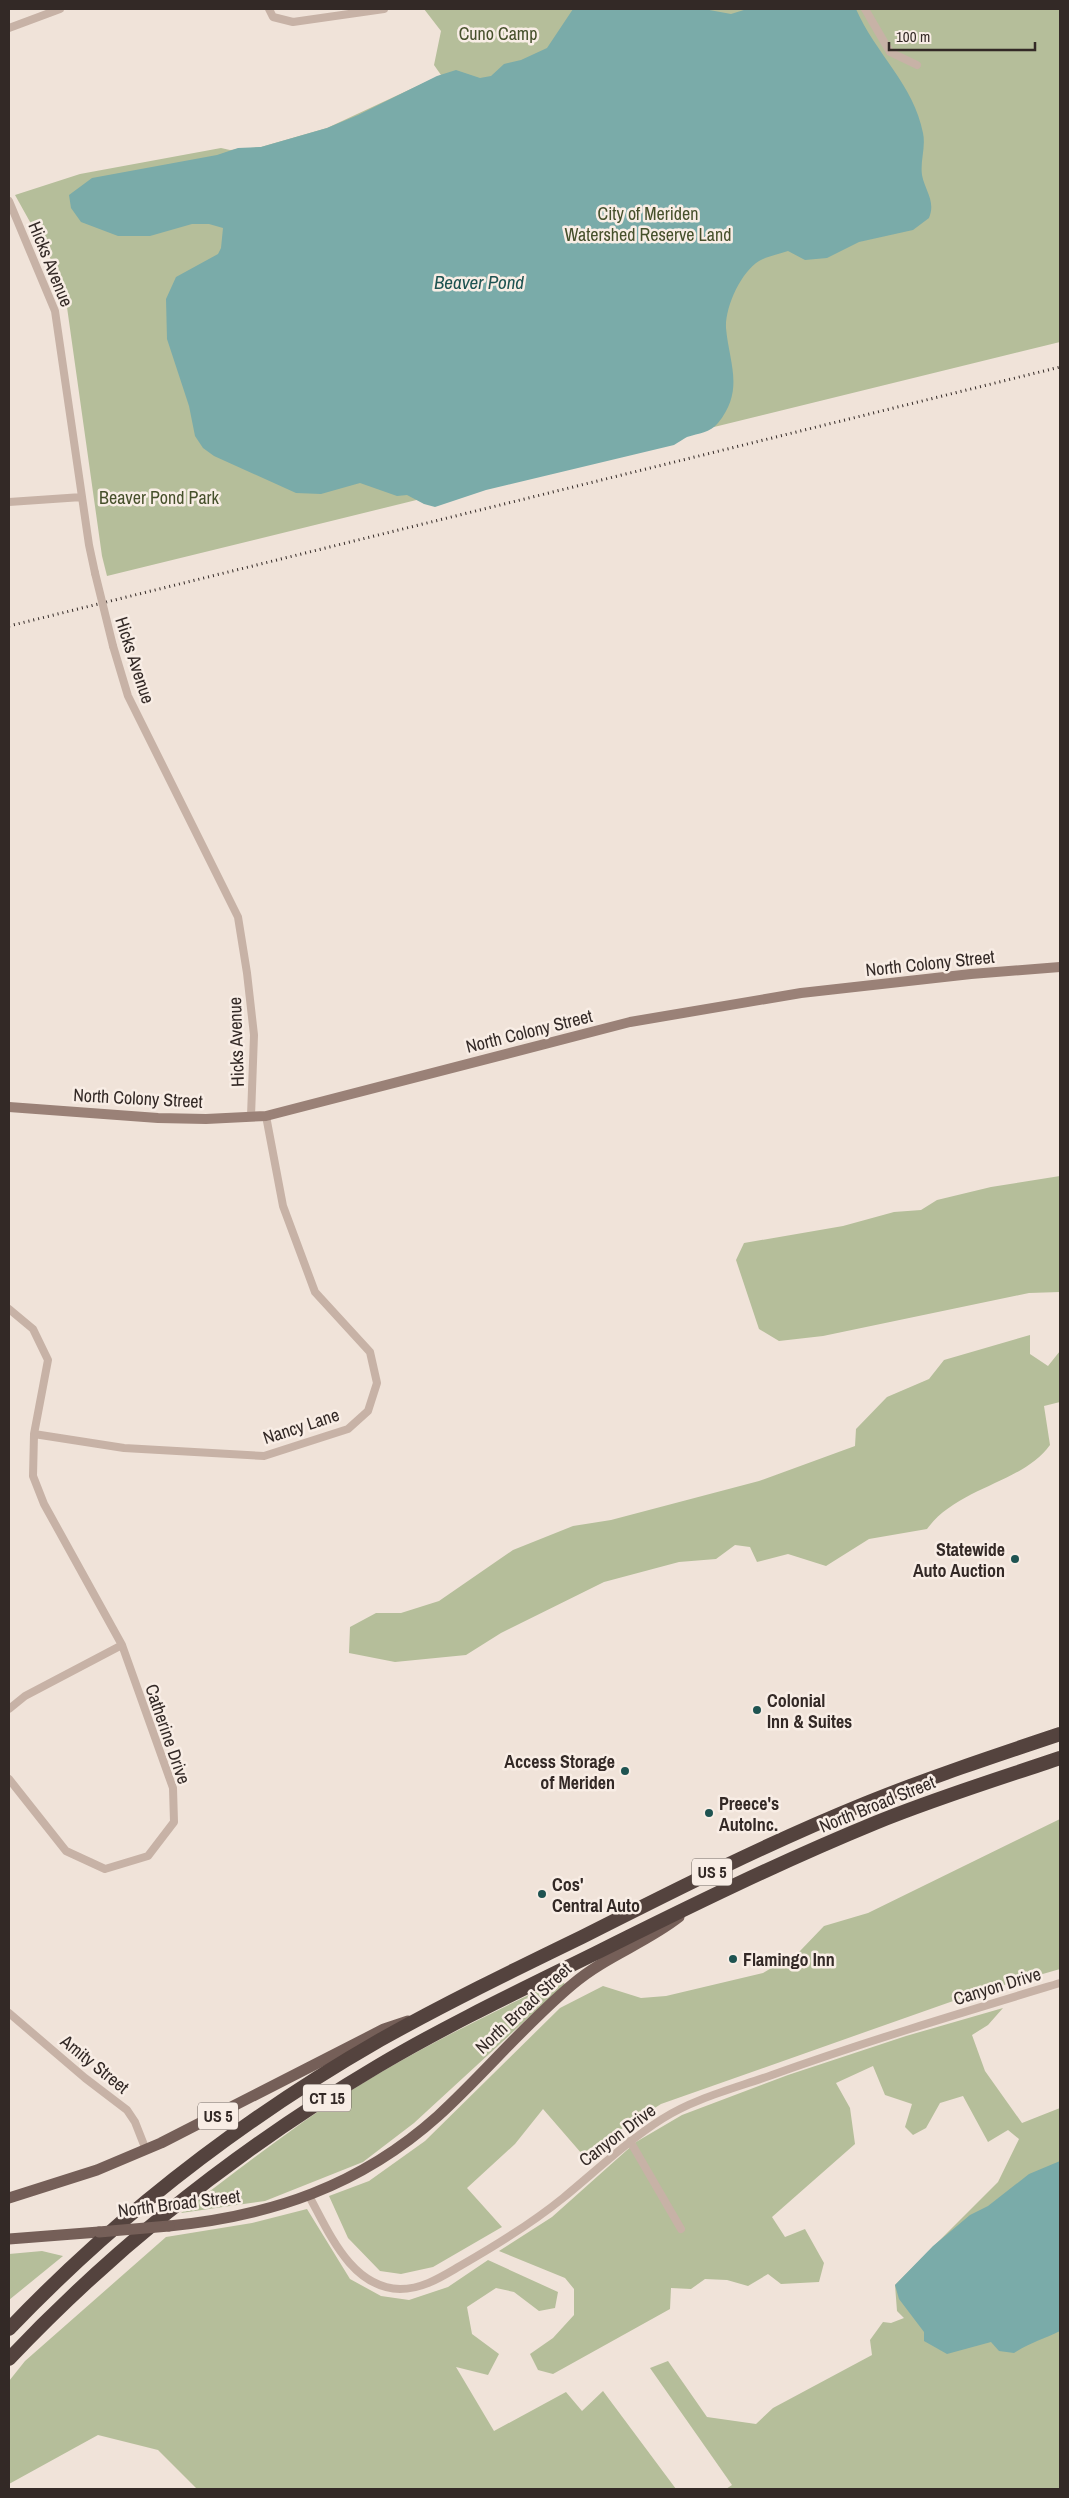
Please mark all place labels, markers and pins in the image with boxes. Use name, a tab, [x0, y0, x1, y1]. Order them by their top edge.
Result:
place label: Statewide Auto Auction	[913, 1537, 1005, 1583]
marker: Statewide Auto Auction	[1009, 1553, 1021, 1565]
place label: Colonial Inn & Suites	[767, 1688, 852, 1734]
marker: Colonial Inn & Suites	[751, 1704, 763, 1716]
place label: Access Storage of Meriden	[504, 1749, 615, 1795]
marker: Access Storage of Meriden	[619, 1765, 631, 1777]
place label: Preece's AutoInc.	[719, 1791, 779, 1837]
marker: Preece's AutoInc.	[703, 1807, 715, 1819]
place label: Cos' Central Auto	[552, 1872, 640, 1918]
marker: Cos' Central Auto	[536, 1888, 548, 1900]
place label: Flamingo Inn	[743, 1947, 835, 1972]
marker: Flamingo Inn	[727, 1953, 739, 1965]

